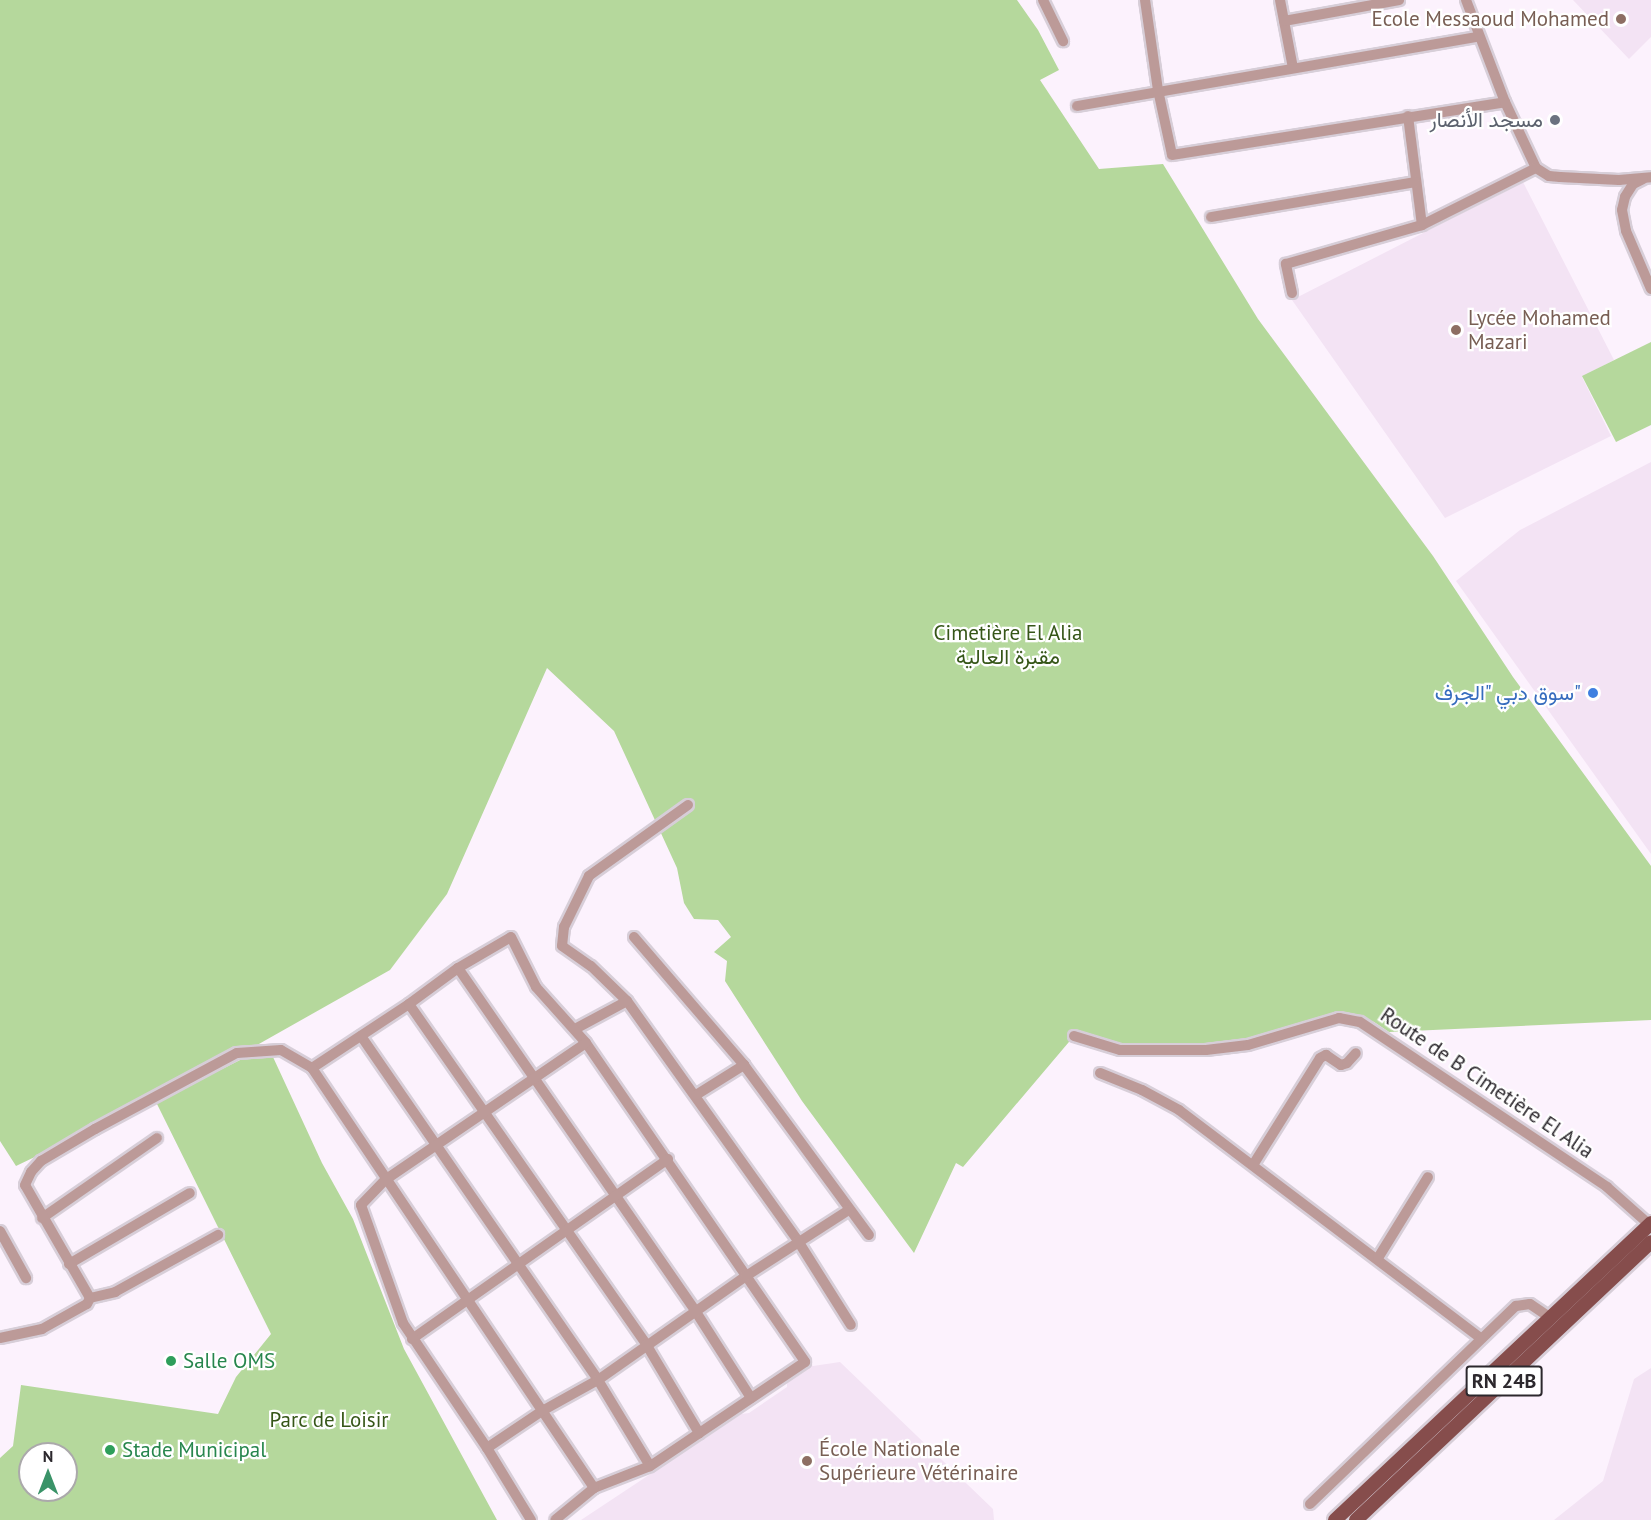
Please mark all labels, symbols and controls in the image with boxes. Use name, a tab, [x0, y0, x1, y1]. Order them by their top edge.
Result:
place label: Ecole Messaoud Mohamed	[1371, 6, 1609, 32]
marker: Ecole Messaoud Mohamed	[1614, 12, 1628, 26]
place label: مسجد الأنصار	[1429, 107, 1543, 133]
marker: مسجد الأنصار	[1548, 113, 1562, 127]
place label: Lycée Mohamed Mazari	[1468, 305, 1611, 355]
marker: Lycée Mohamed Mazari	[1449, 323, 1463, 337]
park label: Cimetière El Alia مقبرة العالية	[933, 620, 1083, 670]
place label: سوق دبي "الجرف"	[1433, 680, 1581, 706]
marker: سوق دبي "الجرف"	[1586, 686, 1600, 700]
street label: Route de B Cimetière El Alia	[1375, 1002, 1599, 1164]
place label: Salle OMS	[183, 1348, 275, 1374]
marker: Salle OMS	[164, 1354, 178, 1368]
road number: RN 24B	[1465, 1364, 1543, 1398]
park label: Parc de Loisir	[269, 1407, 389, 1433]
place label: École Nationale Supérieure Vétérinaire	[819, 1436, 1019, 1486]
place label: Stade Municipal	[122, 1437, 266, 1463]
north arrow	[18, 1442, 78, 1502]
marker: Stade Municipal	[103, 1443, 117, 1457]
text: N	[43, 1446, 53, 1466]
marker: École Nationale Supérieure Vétérinaire	[800, 1454, 814, 1468]

